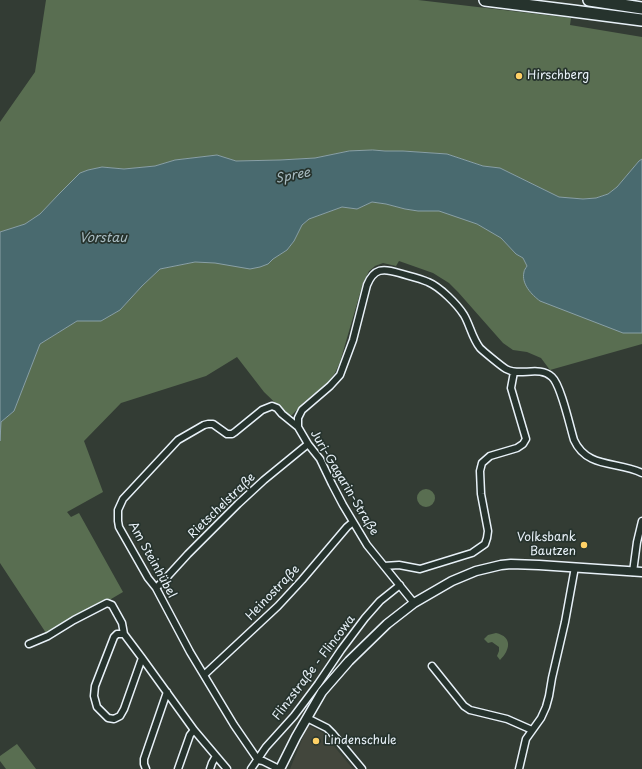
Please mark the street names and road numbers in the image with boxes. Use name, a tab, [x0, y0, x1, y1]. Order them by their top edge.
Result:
street label: Juri-Gagarin-Straße	[307, 428, 381, 538]
street label: Rietschelstraße	[185, 470, 259, 542]
street label: Am Steinhübel	[125, 519, 179, 601]
street label: Heinostraße	[243, 562, 303, 624]
street label: Flinzstraße - Flincowa	[270, 613, 358, 723]

